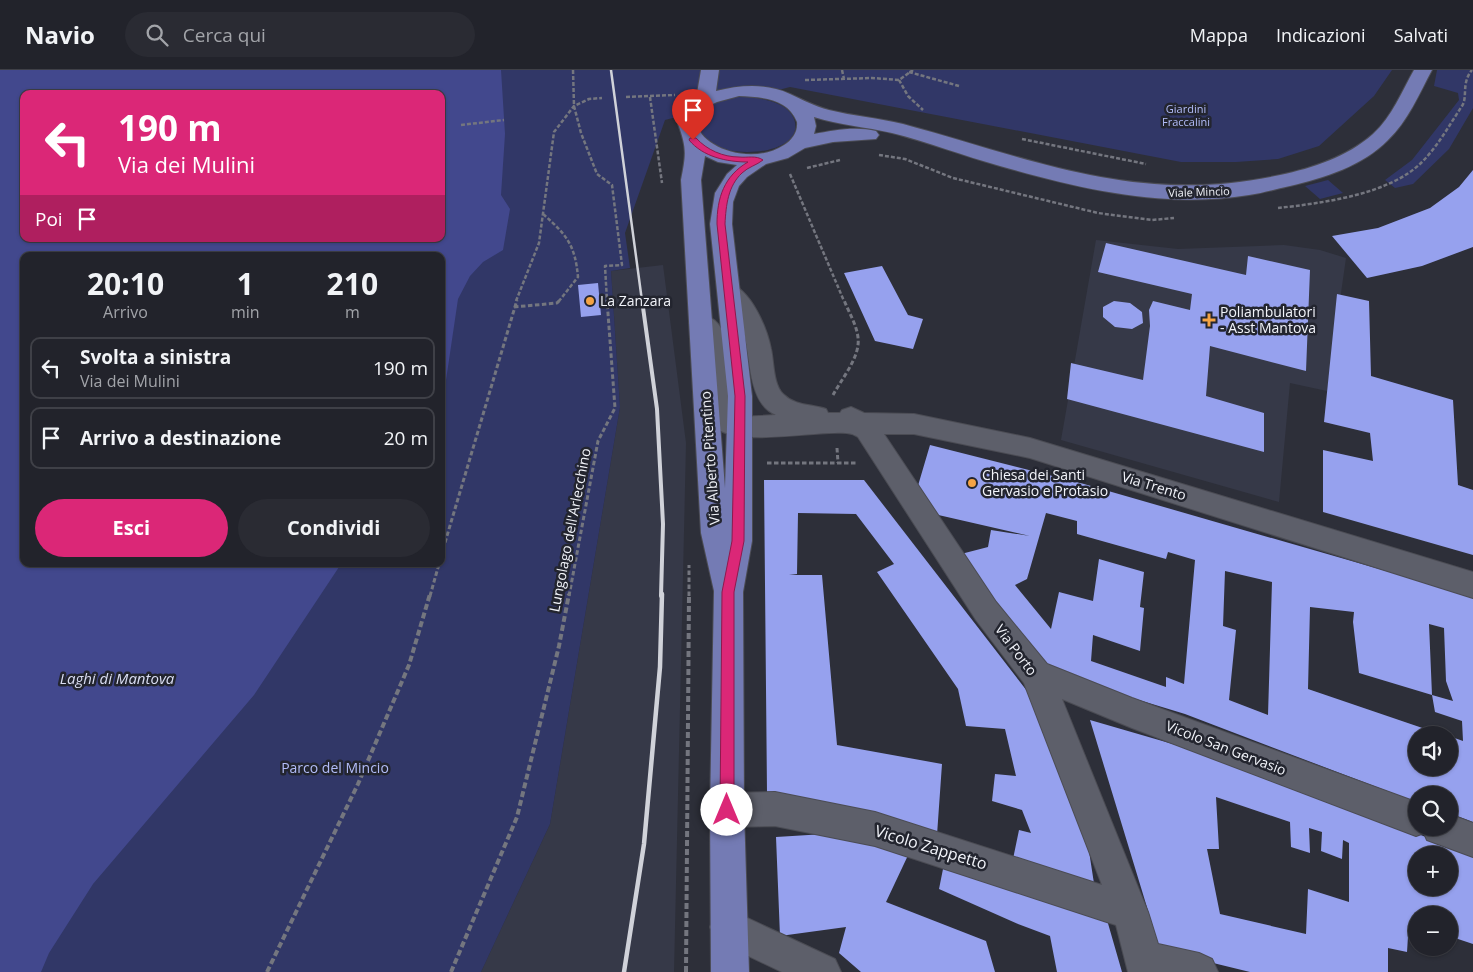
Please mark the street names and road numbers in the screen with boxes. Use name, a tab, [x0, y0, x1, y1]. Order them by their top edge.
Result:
street label: Viale Mincio	[1168, 183, 1230, 200]
street label: Via Alberto Pitentino	[695, 391, 724, 525]
street label: Lungolago dell'Arlecchino	[544, 446, 595, 613]
street label: Via Trento	[1120, 467, 1189, 504]
street label: Via Porto	[991, 620, 1042, 679]
street label: Vicolo San Gervasio	[1163, 716, 1289, 779]
street label: Vicolo Zappetto	[872, 819, 990, 875]

